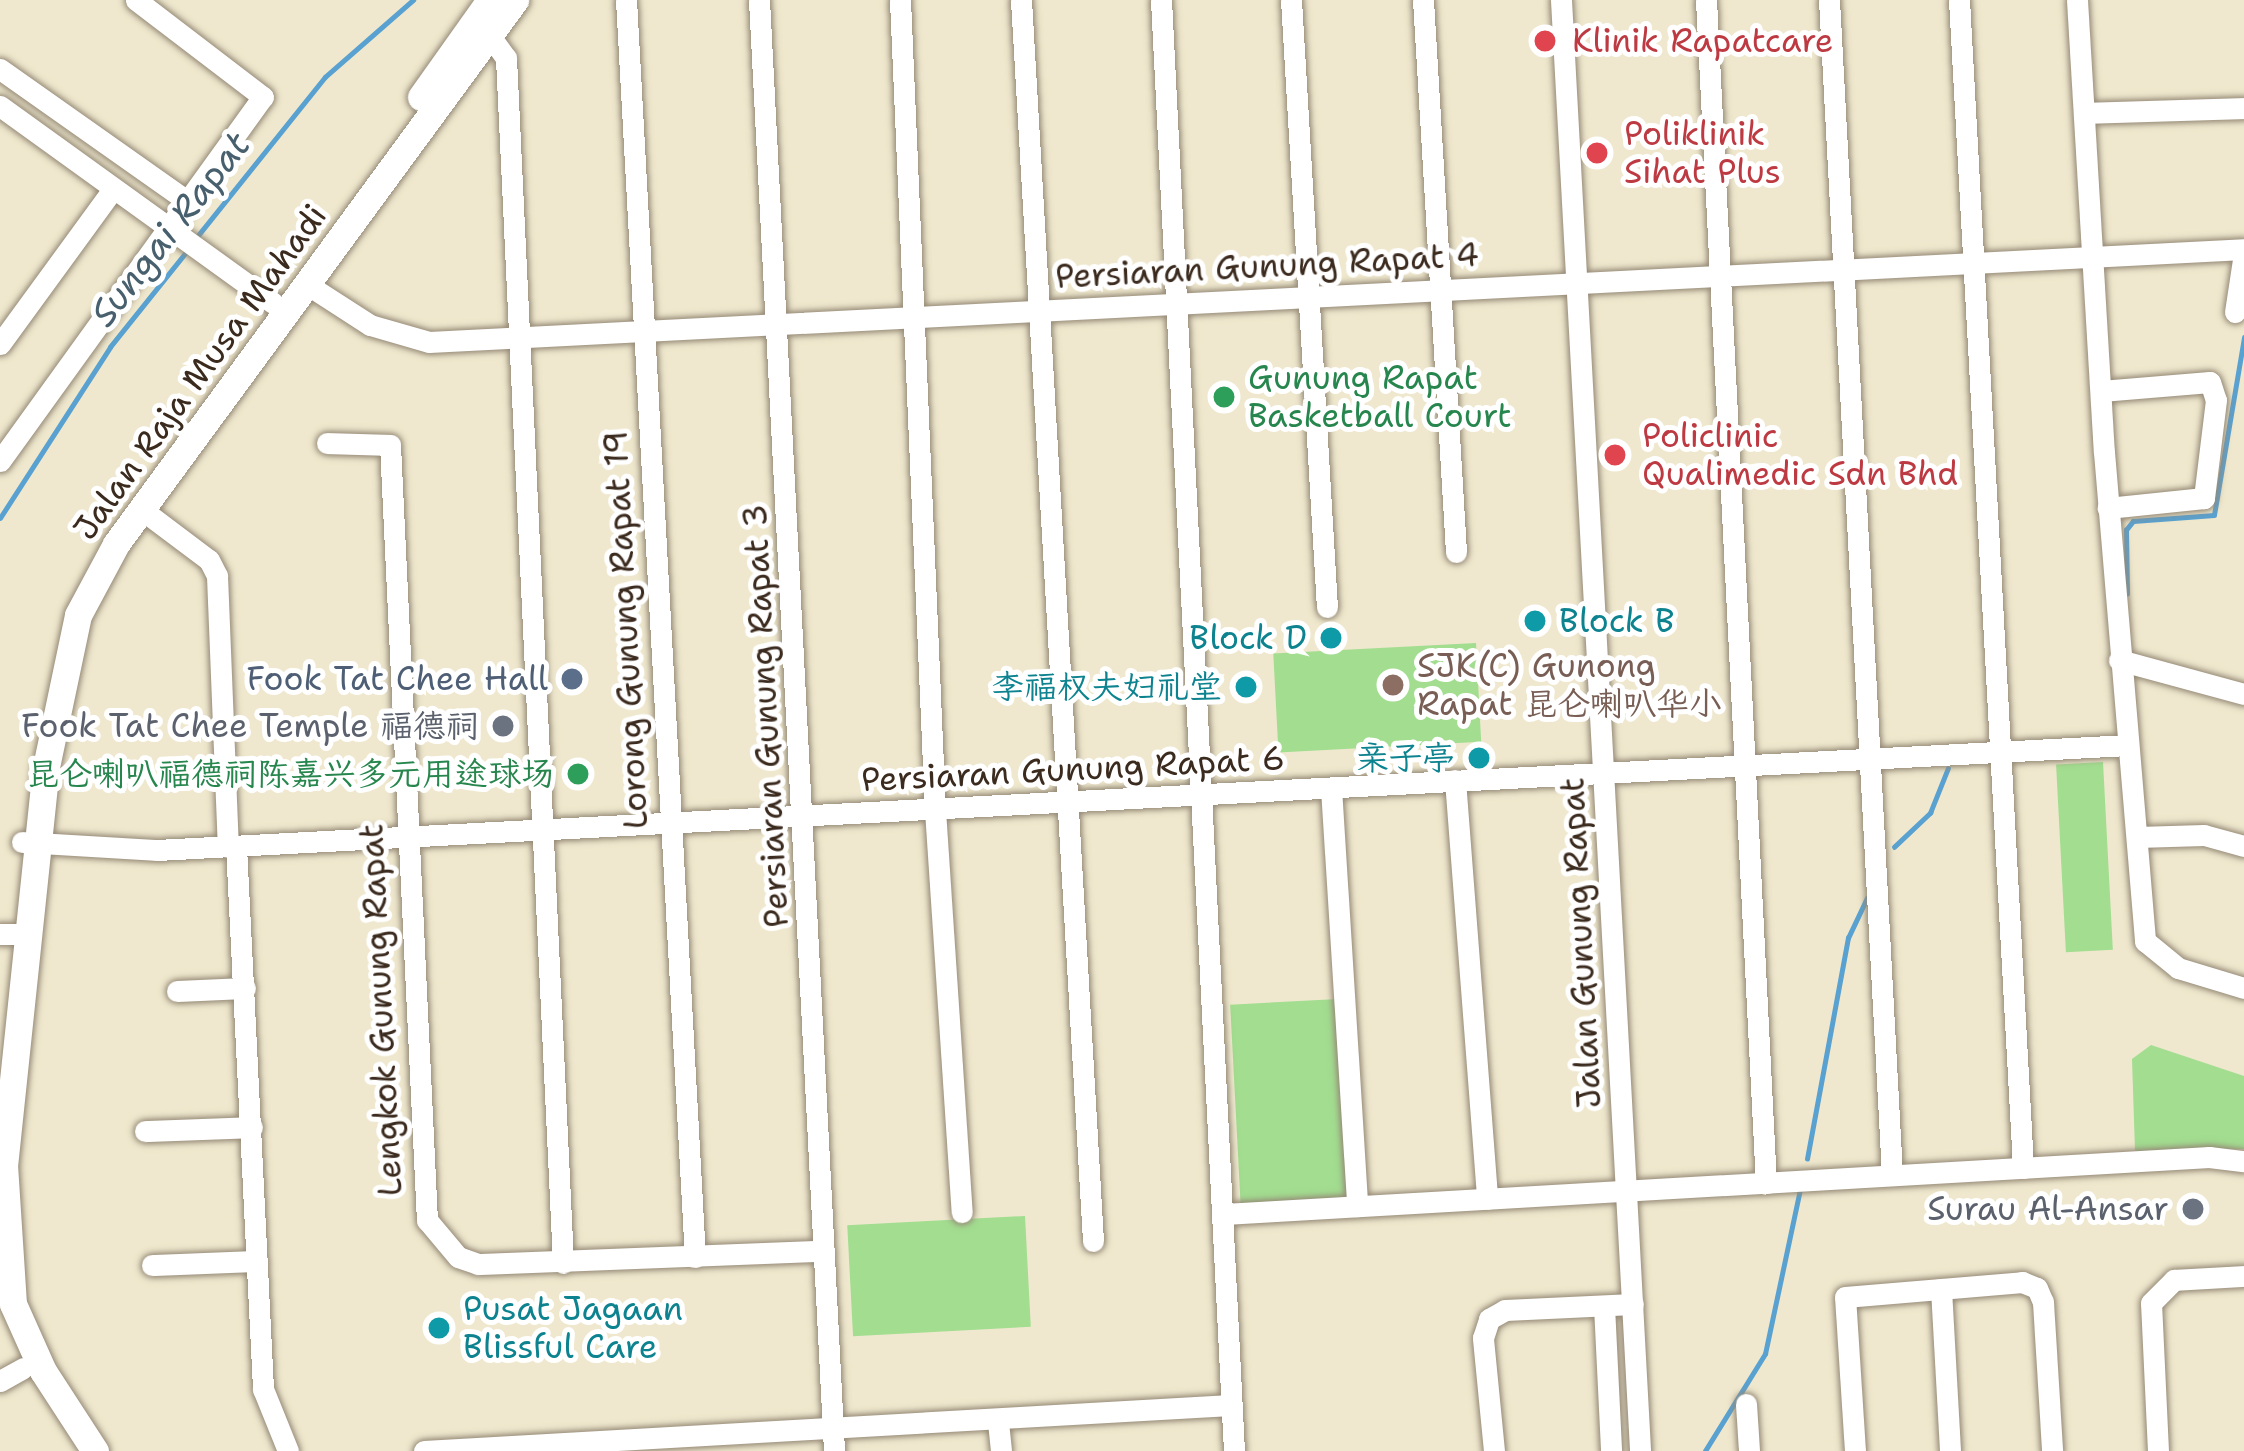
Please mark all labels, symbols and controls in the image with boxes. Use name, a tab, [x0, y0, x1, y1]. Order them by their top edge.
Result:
place label: Klinik Rapatcare	[1572, 21, 1833, 61]
marker: Klinik Rapatcare	[1529, 25, 1561, 57]
place label: Poliklinik Sihat Plus	[1624, 114, 1781, 192]
water label: Sungai Rapat	[81, 123, 259, 335]
marker: Poliklinik Sihat Plus	[1581, 137, 1613, 169]
street label: Jalan Raja Musa Mahadi	[65, 197, 335, 547]
street label: Persiaran Gunung Rapat 4	[1054, 235, 1480, 297]
place label: Gunung Rapat Basketball Court	[1248, 358, 1512, 436]
marker: Gunung Rapat Basketball Court	[1211, 384, 1237, 410]
place label: Policlinic Qualimedic Sdn Bhd	[1642, 416, 1958, 494]
street label: Lorong Gunung Rapat 19	[596, 430, 656, 830]
marker: Policlinic Qualimedic Sdn Bhd	[1599, 439, 1631, 471]
street label: Persiaran Gunung Rapat 3	[735, 503, 797, 929]
place label: Block B	[1559, 601, 1674, 641]
marker: Block B	[1522, 608, 1548, 634]
place label: Block D	[1189, 618, 1307, 658]
marker: Block D	[1318, 625, 1344, 651]
place label: SJK(C) Gunong Rapat 昆仑喇叭华小	[1417, 646, 1722, 724]
place label: Fook Tat Chee Hall	[247, 659, 548, 699]
marker: Fook Tat Chee Hall	[559, 666, 585, 692]
place label: 李福权夫妇礼堂	[991, 667, 1222, 707]
marker: SJK(C) Gunong Rapat 昆仑喇叭华小	[1380, 672, 1406, 698]
marker: 李福权夫妇礼堂	[1233, 674, 1259, 700]
place label: Fook Tat Chee Temple 福德祠	[21, 706, 479, 746]
marker: Fook Tat Chee Temple 福德祠	[490, 713, 516, 739]
street label: Persiaran Gunung Rapat 6	[860, 738, 1286, 800]
place label: 亲子亭	[1356, 738, 1455, 778]
marker: 亲子亭	[1466, 745, 1492, 771]
place label: 昆仑喇叭福德祠陈嘉兴多元用途球场	[26, 754, 554, 794]
marker: 昆仑喇叭福德祠陈嘉兴多元用途球场	[565, 761, 591, 787]
street label: Jalan Gunung Rapat	[1553, 776, 1609, 1110]
street label: Lengkok Gunung Rapat	[351, 823, 411, 1197]
place label: Surau Al-Ansar	[1927, 1189, 2169, 1229]
marker: Surau Al-Ansar	[2180, 1196, 2206, 1222]
place label: Pusat Jagaan Blissful Care	[463, 1289, 683, 1367]
marker: Pusat Jagaan Blissful Care	[426, 1315, 452, 1341]

